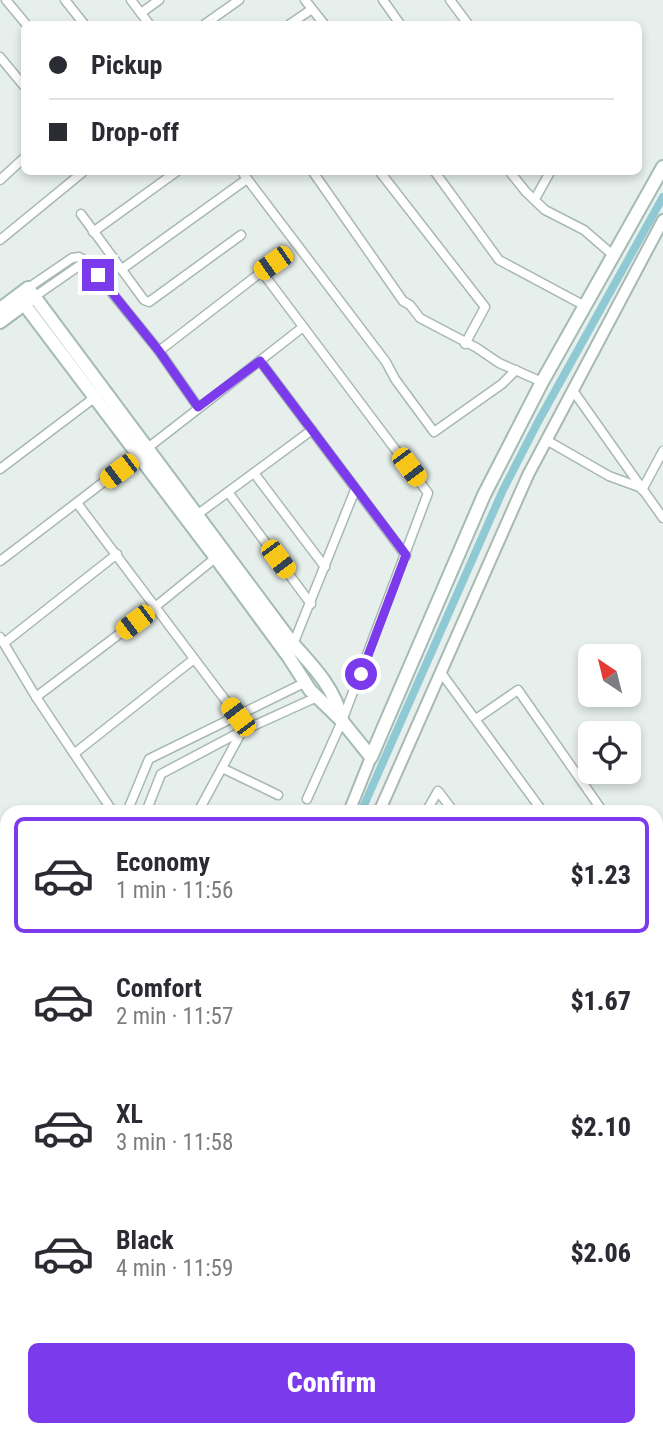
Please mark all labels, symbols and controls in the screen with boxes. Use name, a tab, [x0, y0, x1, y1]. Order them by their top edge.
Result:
text: Pickup	[91, 50, 162, 80]
text: Drop-off	[91, 117, 179, 147]
car	[250, 242, 297, 284]
route end	[82, 259, 114, 291]
car	[388, 444, 431, 490]
car	[96, 450, 143, 492]
car	[257, 536, 300, 582]
car	[112, 601, 159, 643]
north arrow	[578, 644, 640, 707]
map controls	[578, 644, 641, 784]
route start	[345, 658, 377, 690]
car	[217, 694, 260, 740]
button: locate	[578, 721, 641, 784]
icon: car	[32, 844, 95, 907]
text: Economy	[116, 847, 210, 877]
text: $1.23	[570, 860, 631, 890]
text: 1 min · 11:56	[116, 877, 233, 904]
icon: car	[32, 970, 95, 1033]
text: Comfort	[116, 973, 202, 1003]
text: $1.67	[570, 986, 631, 1016]
text: 2 min · 11:57	[116, 1003, 233, 1030]
icon: car	[32, 1096, 95, 1159]
text: XL	[116, 1099, 143, 1129]
text: $2.10	[570, 1112, 631, 1142]
text: 3 min · 11:58	[116, 1129, 233, 1156]
icon: car	[32, 1222, 95, 1285]
text: Black	[116, 1225, 174, 1255]
text: $2.06	[570, 1238, 631, 1268]
text: 4 min · 11:59	[116, 1255, 233, 1282]
button: Confirm	[28, 1343, 635, 1423]

